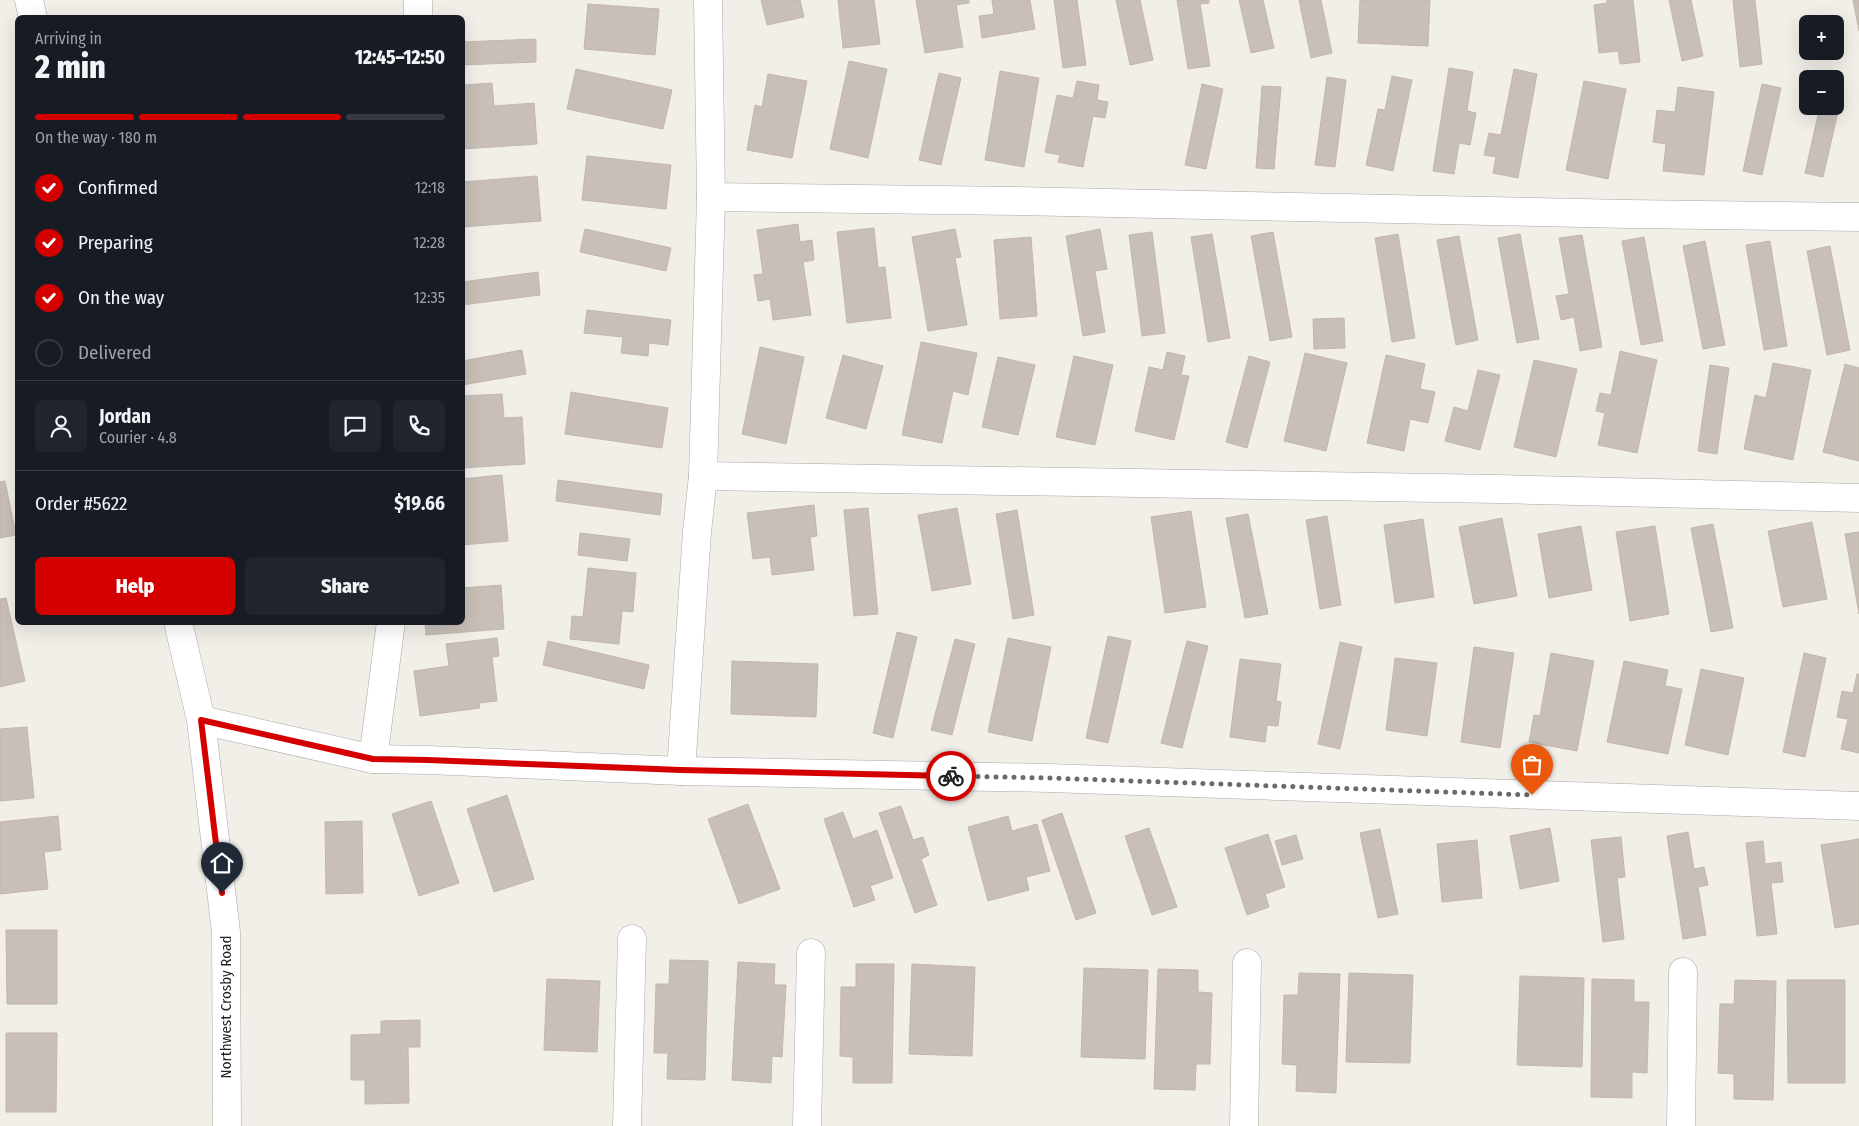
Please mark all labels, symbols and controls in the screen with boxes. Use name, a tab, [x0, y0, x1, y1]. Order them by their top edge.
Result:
map controls	[1799, 15, 1844, 115]
button: +	[1799, 15, 1844, 60]
text: Arriving in	[35, 29, 102, 48]
text: 12:45–12:50	[355, 46, 445, 69]
text: 2 min	[35, 48, 106, 86]
button: −	[1799, 70, 1844, 115]
text: On the way · 180 m	[35, 128, 157, 147]
icon: check	[35, 174, 63, 202]
text: Confirmed	[78, 176, 158, 199]
text: 12:18	[415, 178, 445, 197]
icon: check	[35, 229, 63, 257]
text: Preparing	[78, 231, 153, 254]
text: 12:28	[413, 233, 445, 252]
icon: check	[35, 284, 63, 312]
text: On the way	[78, 286, 164, 309]
text: 12:35	[414, 288, 445, 307]
text: Delivered	[78, 341, 152, 364]
button: person	[35, 400, 87, 452]
button: chat	[329, 400, 381, 452]
button: phone	[393, 400, 445, 452]
text: Jordan	[99, 405, 151, 428]
text: Courier · 4.8	[99, 428, 177, 447]
text: Order #5622	[35, 492, 127, 515]
text: $19.66	[394, 492, 445, 515]
button: Help	[35, 557, 235, 615]
button: Share	[245, 557, 445, 615]
pin	[1511, 744, 1553, 795]
courier	[926, 751, 976, 801]
icon: bag	[1518, 751, 1546, 779]
icon: bike	[937, 762, 965, 790]
pin	[201, 842, 243, 893]
icon: home	[208, 849, 236, 877]
street label: Northwest Crosby Road	[217, 936, 235, 1078]

